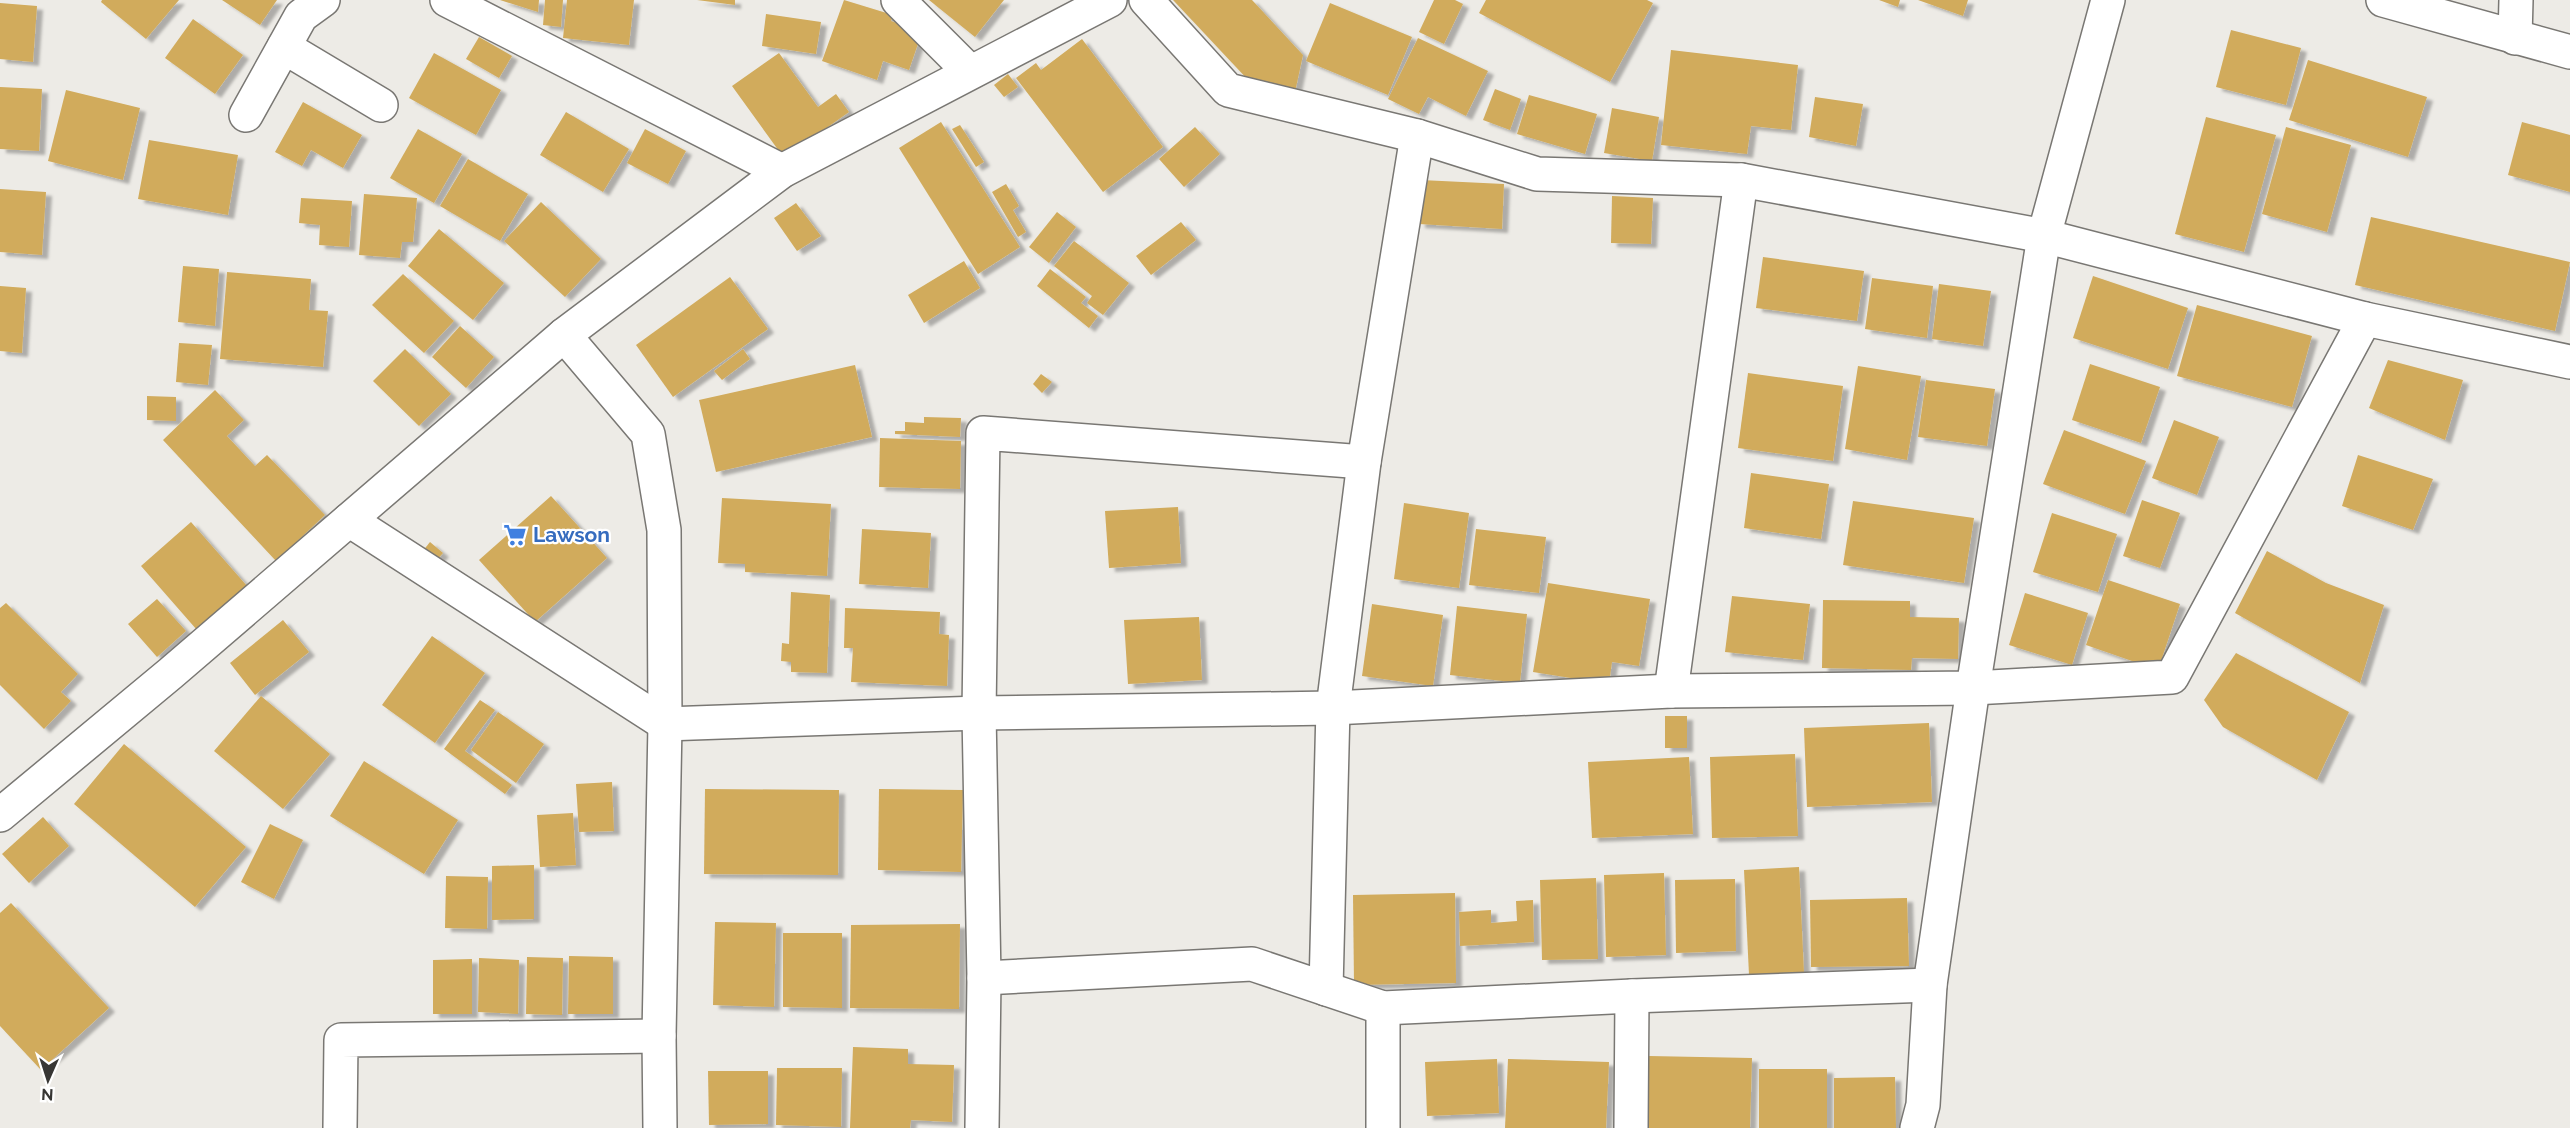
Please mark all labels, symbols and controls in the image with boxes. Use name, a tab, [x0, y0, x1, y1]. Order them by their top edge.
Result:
supermarket icon: Lawson	[502, 522, 528, 548]
place label: Lawson	[533, 522, 610, 547]
north arrow	[18, 1050, 78, 1110]
text: N	[41, 1085, 54, 1104]

